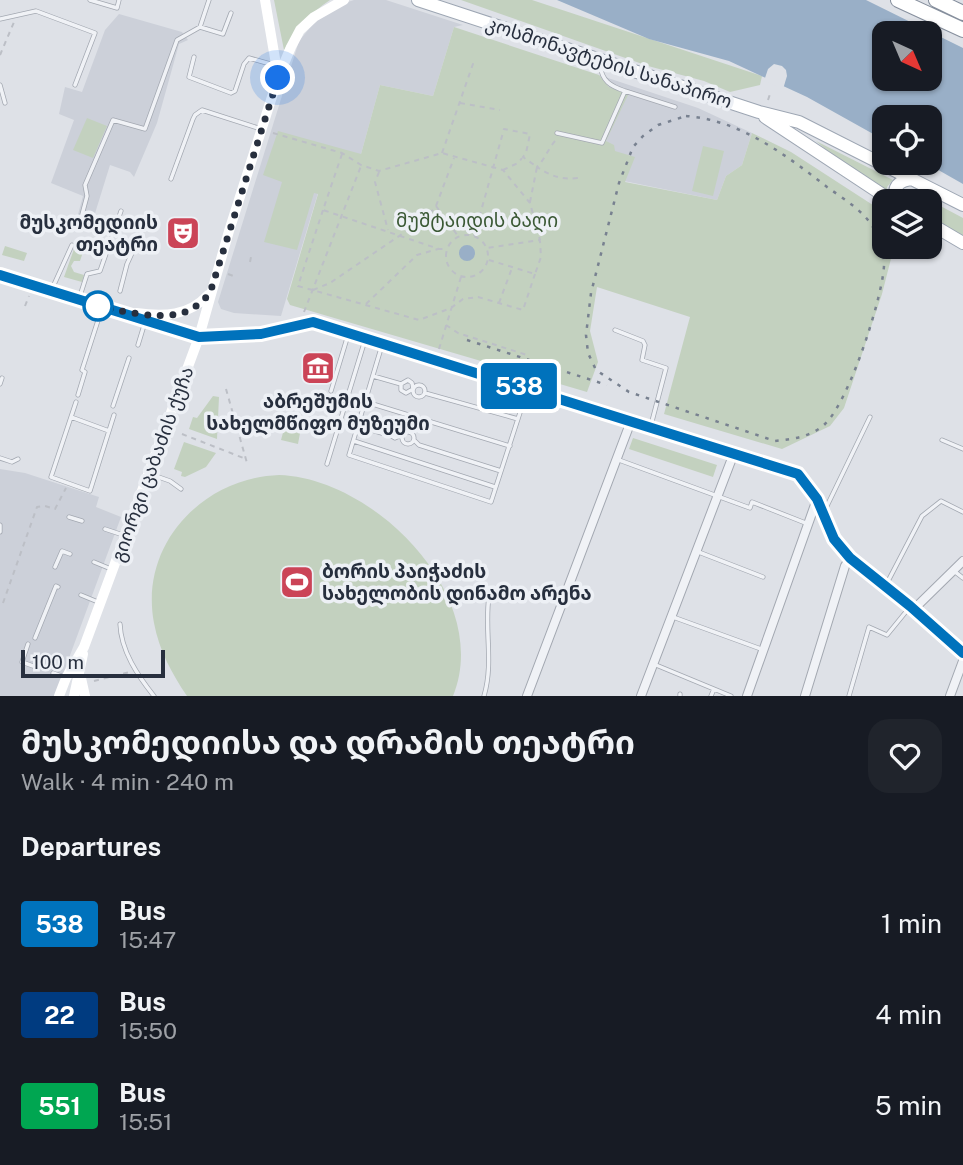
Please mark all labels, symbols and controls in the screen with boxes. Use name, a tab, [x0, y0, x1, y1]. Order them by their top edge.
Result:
street label: კოსმონავტების სანაპირო	[483, 12, 735, 113]
north arrow	[872, 21, 942, 91]
map controls	[872, 21, 942, 259]
your location	[260, 60, 295, 95]
button: locate	[872, 105, 942, 175]
button: layers	[872, 189, 942, 259]
park label: მუშტაიდის ბაღი	[396, 209, 558, 233]
place label: მუსკომედიის თეატრი	[19, 211, 158, 256]
theatre icon: მუსკომედიის თეატრი	[164, 214, 202, 252]
unlabelled marker	[83, 291, 113, 321]
museum icon: აბრეშუმის სახელმწიფო მუზეუმი	[299, 349, 337, 387]
street label: გიორგი ცაბაძის ქუჩა	[106, 363, 199, 565]
line badge: 538	[479, 363, 559, 409]
text: 538	[495, 372, 543, 400]
place label: აბრეშუმის სახელმწიფო მუზეუმი	[206, 390, 430, 435]
place label: ბორის პაიჭაძის სახელობის დინამო არენა	[322, 560, 592, 606]
sports icon: ბორის პაიჭაძის სახელობის დინამო არენა	[278, 563, 316, 601]
scale bar	[21, 647, 164, 679]
text: 100 m	[32, 651, 84, 673]
button: heart	[868, 719, 942, 793]
text: მუსკომედიისა და დრამის თეატრი	[21, 723, 635, 761]
text: Walk · 4 min · 240 m	[21, 768, 234, 795]
text: Departures	[21, 831, 161, 862]
text: Bus	[119, 895, 166, 926]
text: 1 min	[881, 908, 942, 939]
text: 538	[35, 910, 84, 938]
text: 15:47	[119, 926, 176, 953]
text: Bus	[119, 986, 166, 1017]
text: 4 min	[875, 999, 942, 1030]
text: 22	[44, 1001, 75, 1029]
text: 15:50	[119, 1017, 177, 1044]
text: Bus	[119, 1077, 166, 1108]
text: 5 min	[875, 1090, 942, 1121]
text: 551	[38, 1092, 81, 1120]
text: 15:51	[119, 1108, 172, 1135]

